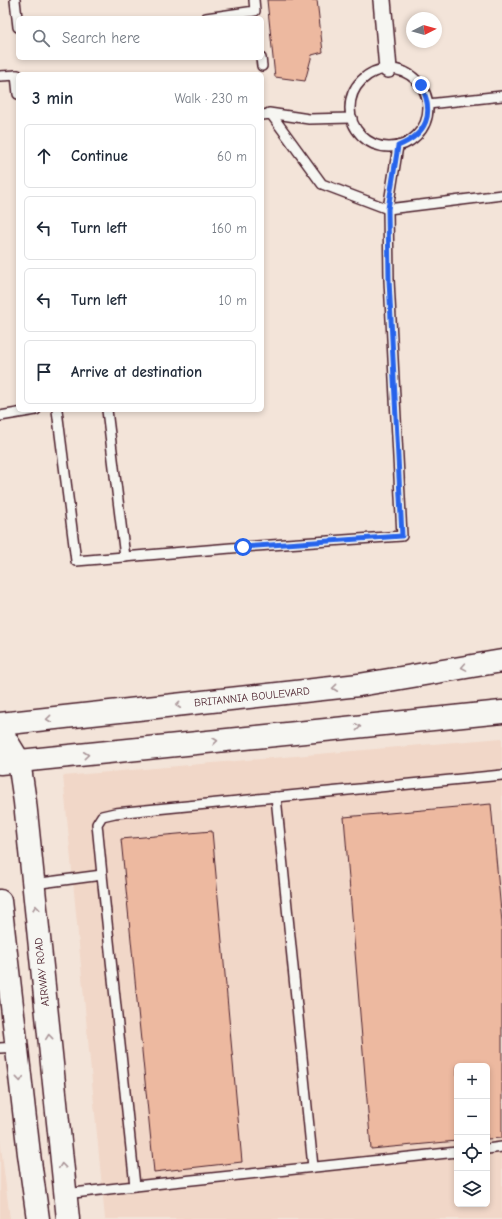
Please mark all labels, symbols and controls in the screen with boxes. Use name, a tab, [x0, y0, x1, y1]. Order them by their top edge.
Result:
north arrow	[406, 12, 442, 48]
search box	[16, 16, 264, 60]
icon: search	[30, 27, 52, 49]
text: Search here	[62, 29, 140, 47]
route end	[412, 76, 430, 94]
text: 3 min	[32, 89, 73, 108]
text: Walk · 230 m	[174, 91, 248, 106]
icon: ahead	[33, 145, 55, 167]
text: Continue	[71, 147, 128, 165]
text: 60 m	[217, 149, 247, 164]
icon: left	[33, 217, 55, 239]
text: Turn left	[71, 219, 127, 237]
text: 160 m	[212, 221, 247, 236]
icon: left	[33, 289, 55, 311]
text: Turn left	[71, 291, 127, 309]
text: 10 m	[219, 293, 247, 308]
icon: arrive	[33, 361, 55, 383]
text: Arrive at destination	[71, 363, 202, 381]
route start	[234, 538, 252, 556]
one-way arrow	[460, 662, 467, 671]
one-way arrow	[332, 683, 338, 692]
street label: BRITANNIA BOULEVARD	[193, 684, 311, 710]
one-way arrow	[175, 700, 181, 709]
one-way arrow	[46, 714, 52, 723]
one-way arrow	[355, 723, 361, 732]
one-way arrow	[212, 737, 218, 746]
one-way arrow	[83, 750, 89, 759]
one-way arrow	[32, 905, 41, 911]
street label: AIRWAY ROAD	[32, 937, 52, 1007]
one-way arrow	[45, 1034, 54, 1040]
map controls	[454, 1063, 490, 1207]
button: +	[454, 1063, 490, 1099]
one-way arrow	[16, 1076, 25, 1082]
button: −	[454, 1099, 490, 1135]
button: locate	[454, 1135, 490, 1171]
one-way arrow	[58, 1163, 67, 1169]
button: layers	[454, 1171, 490, 1207]

